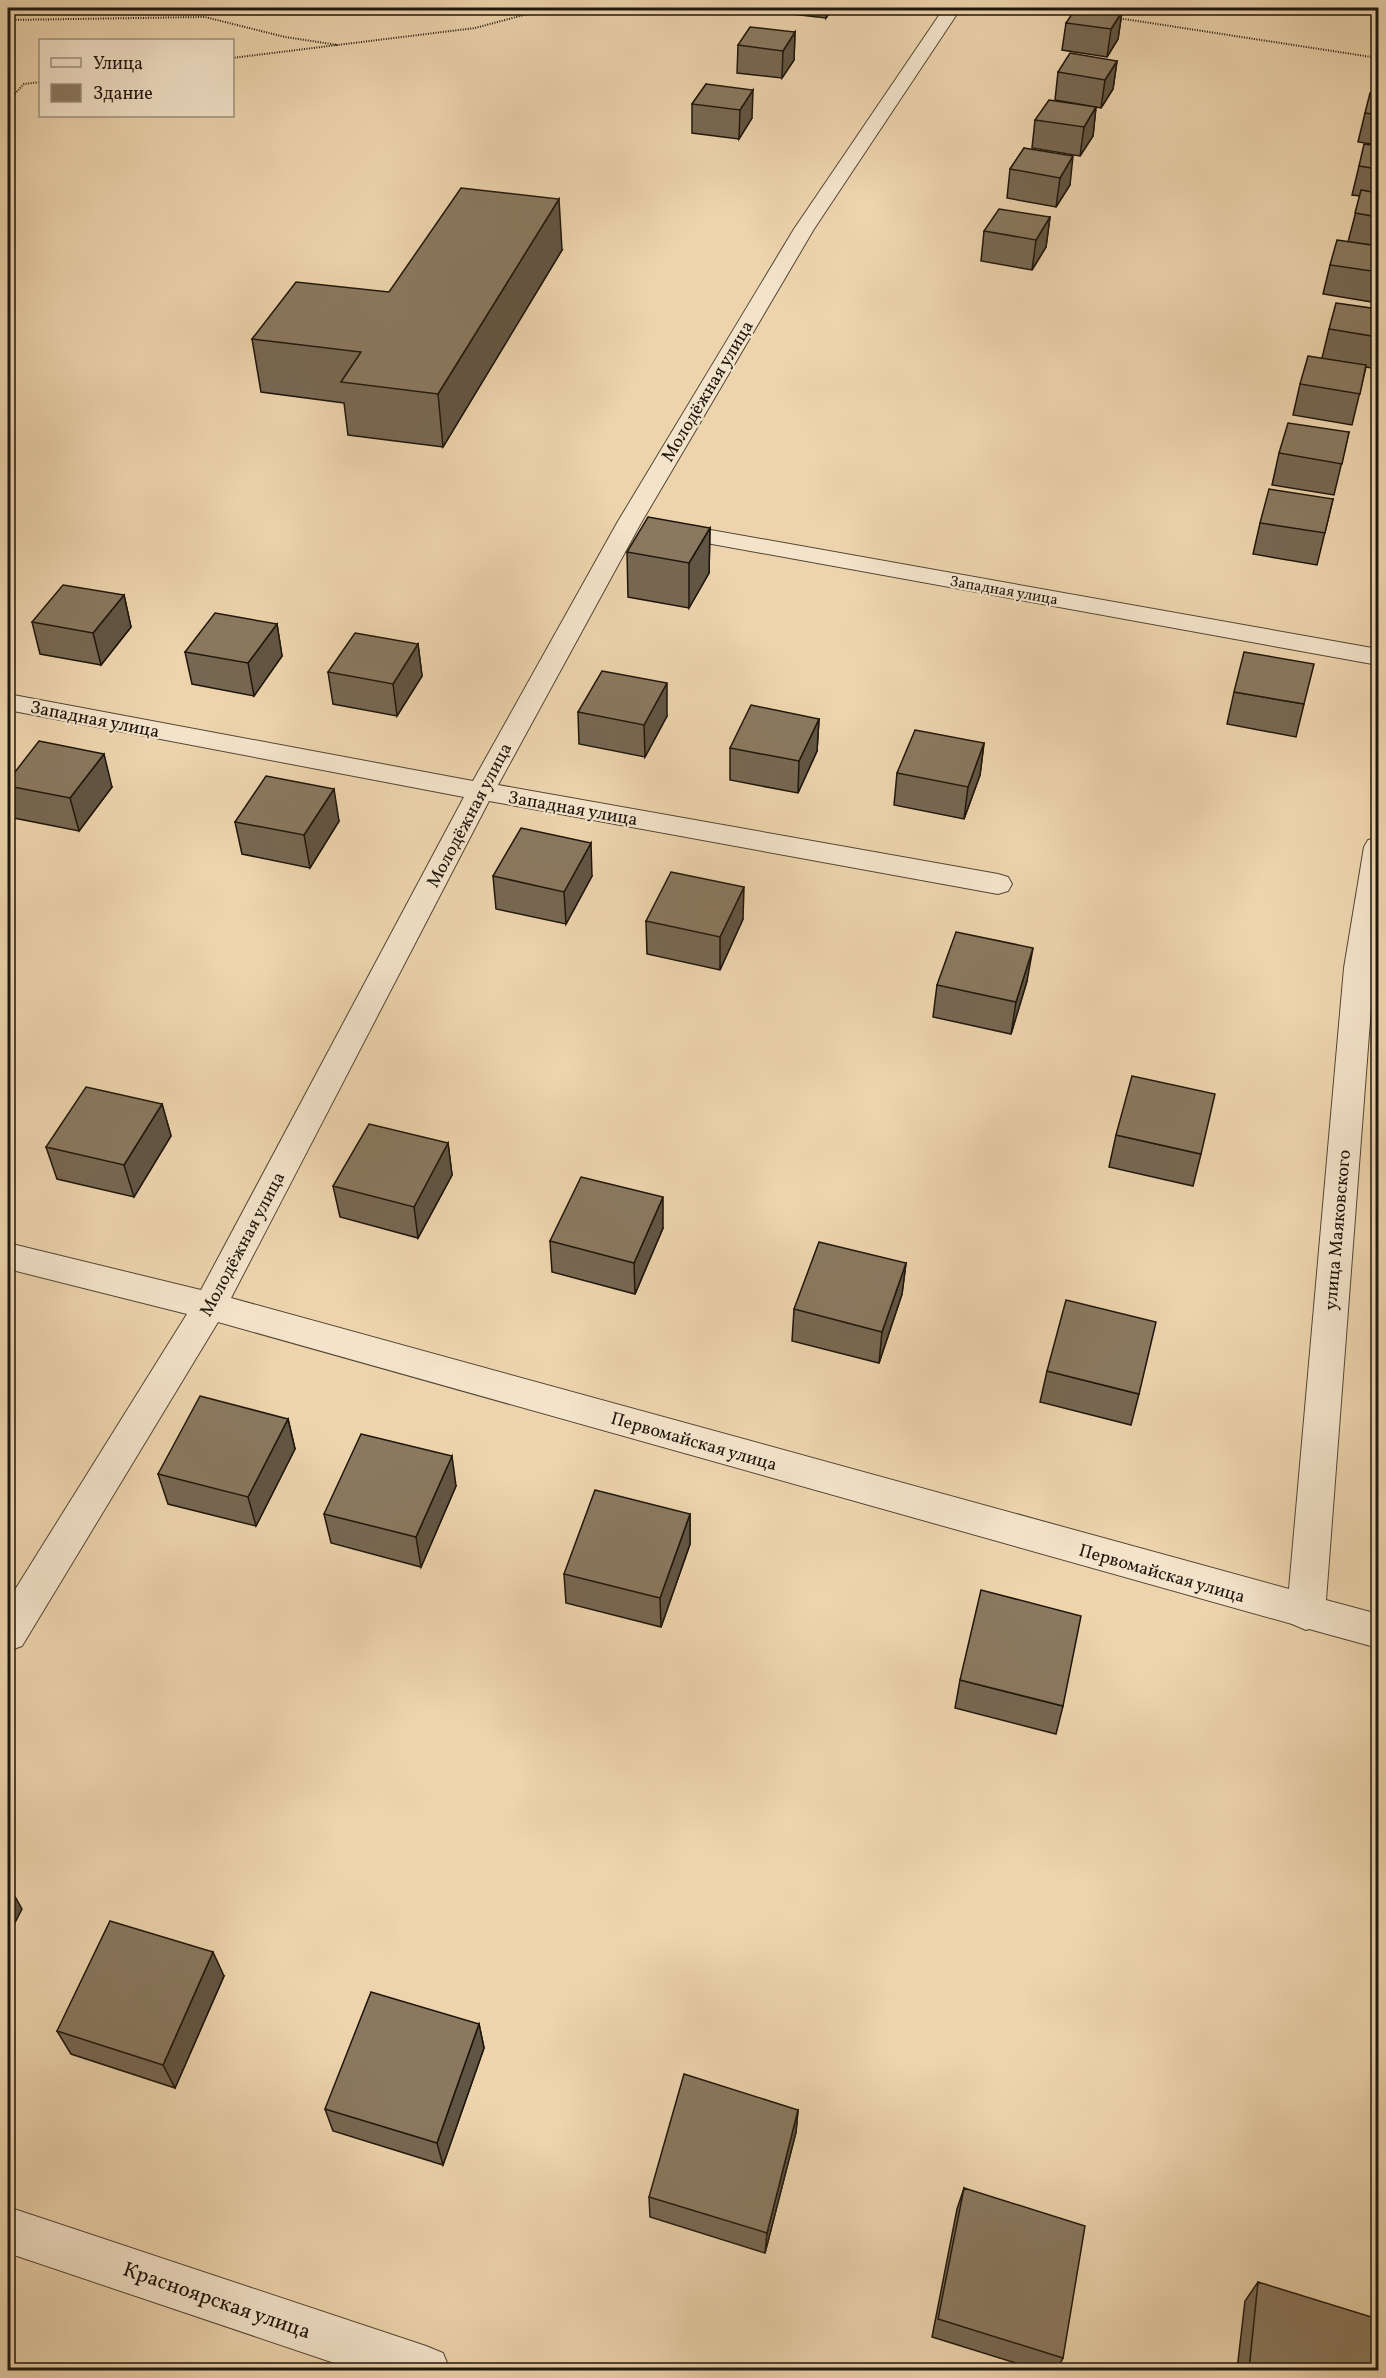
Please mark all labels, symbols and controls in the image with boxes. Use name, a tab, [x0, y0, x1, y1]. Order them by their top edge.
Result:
legend	[39, 39, 234, 117]
text: Улица	[93, 52, 143, 77]
text: Здание	[93, 82, 153, 107]
street label: Молодёжная улица	[656, 316, 760, 467]
street label: Западная улица	[948, 572, 1059, 611]
street label: Западная улица	[28, 696, 162, 745]
street label: Молодёжная улица	[422, 739, 519, 893]
street label: Западная улица	[506, 786, 640, 833]
street label: улица Маяковского	[1319, 1149, 1358, 1311]
street label: Молодёжная улица	[195, 1168, 292, 1322]
street label: Первомайская улица	[607, 1407, 780, 1478]
street label: Первомайская улица	[1075, 1539, 1248, 1610]
street label: Красноярская улица	[119, 2256, 314, 2347]

